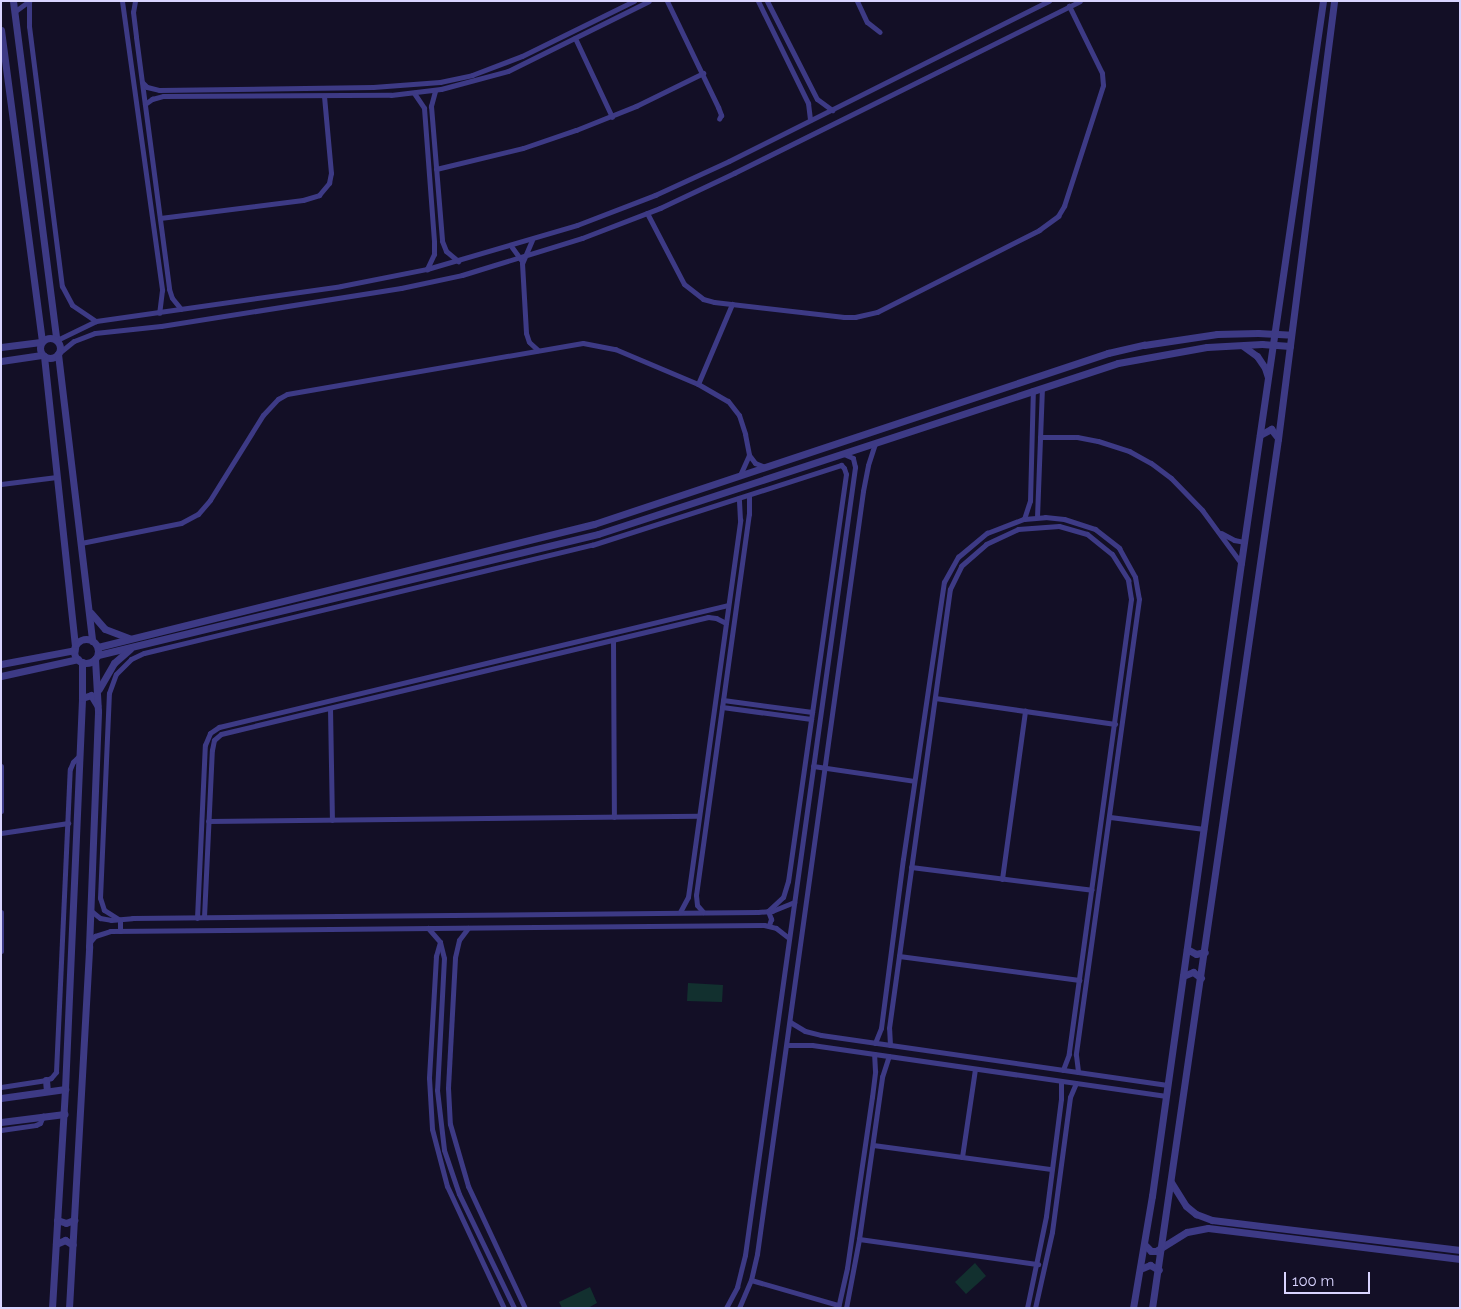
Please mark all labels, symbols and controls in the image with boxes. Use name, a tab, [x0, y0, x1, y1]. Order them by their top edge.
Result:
scale bar	[1286, 1262, 1372, 1294]
text: 100 m	[1292, 1272, 1334, 1290]

